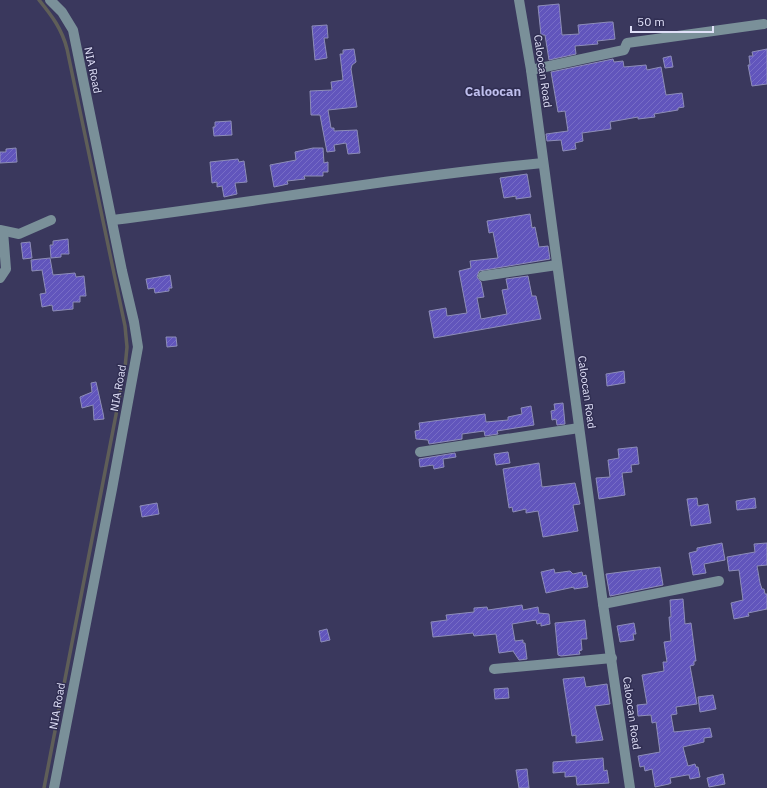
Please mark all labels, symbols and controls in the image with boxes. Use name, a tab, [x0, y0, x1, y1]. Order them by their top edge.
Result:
scale bar	[631, 8, 713, 34]
text: 50 m	[637, 14, 665, 29]
street label: Caloocan Road	[531, 34, 555, 108]
street label: NIA Road	[81, 45, 105, 95]
district label: Caloocan	[465, 83, 521, 100]
street label: Caloocan Road	[575, 355, 599, 429]
street label: NIA Road	[107, 364, 129, 412]
street label: Caloocan Road	[620, 676, 644, 750]
street label: NIA Road	[46, 682, 68, 730]

